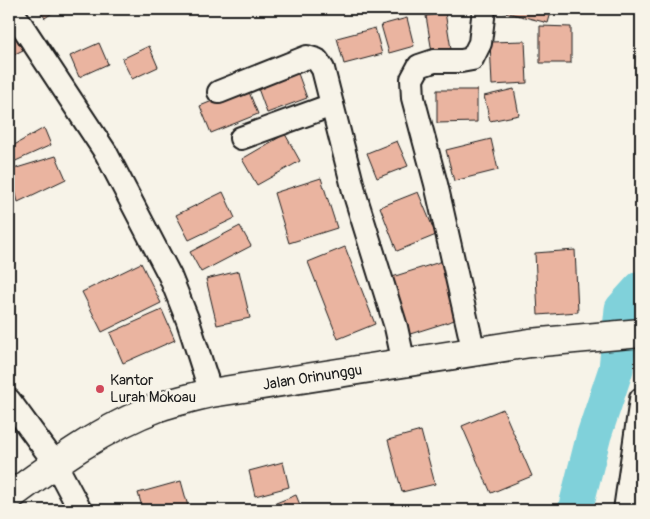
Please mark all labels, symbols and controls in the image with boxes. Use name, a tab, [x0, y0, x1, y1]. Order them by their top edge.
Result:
street label: Jalan Orinunggu	[261, 360, 364, 394]
place label: Kantor Lurah Mokoau	[110, 371, 196, 407]
marker: Kantor Lurah Mokoau	[94, 383, 106, 395]

